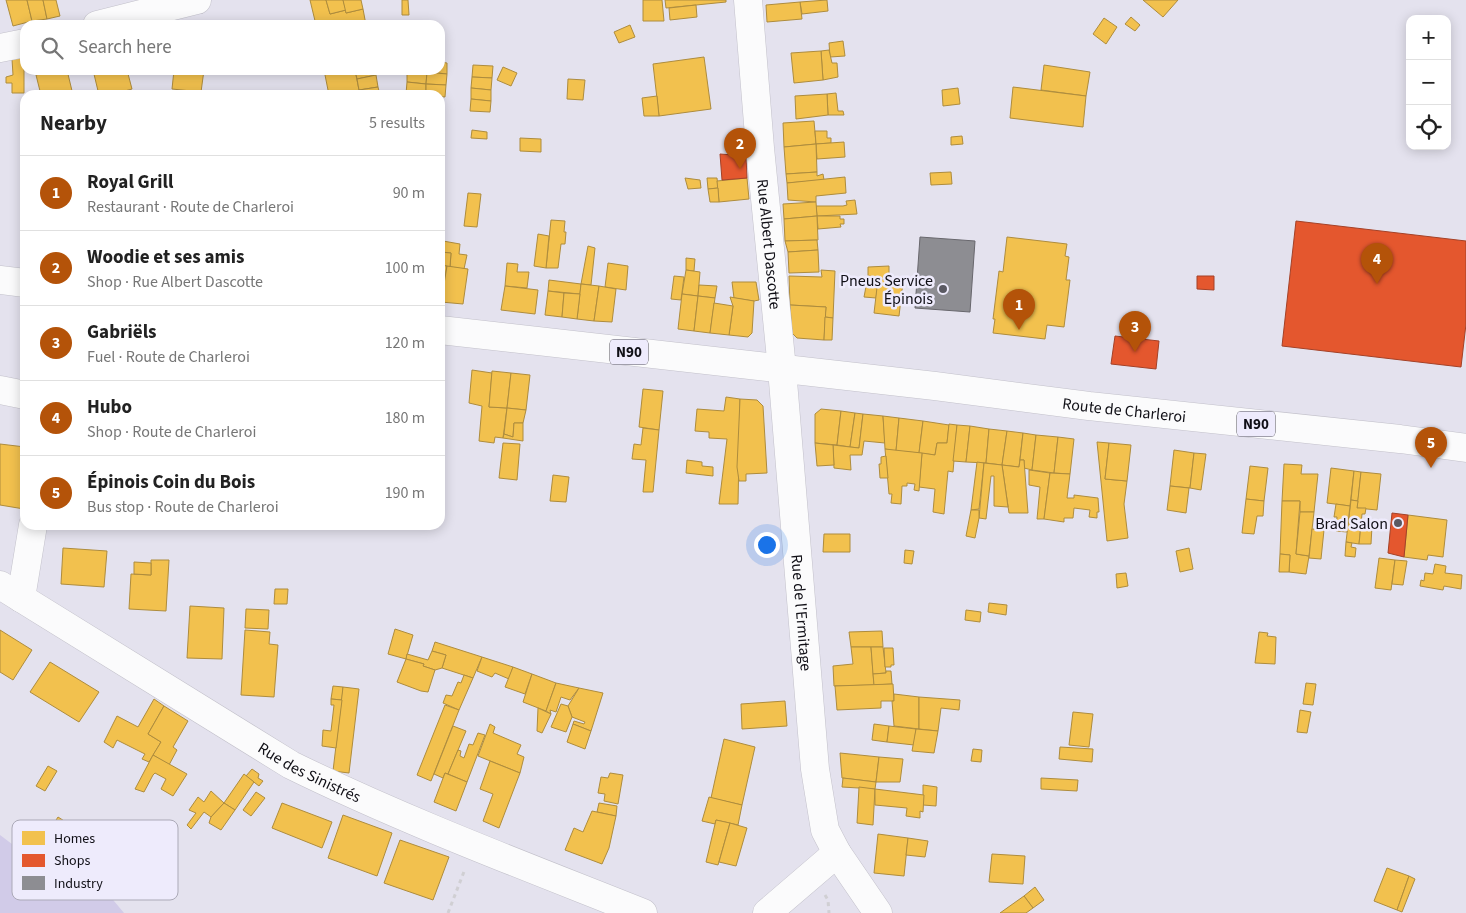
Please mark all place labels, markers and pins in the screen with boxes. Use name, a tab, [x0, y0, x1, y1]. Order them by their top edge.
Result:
pin: 2	[724, 128, 756, 169]
pin: 4	[1361, 243, 1393, 284]
place label: Pneus Service Épinois	[840, 270, 933, 310]
marker: Pneus Service Épinois	[937, 283, 949, 295]
pin: 1	[1003, 289, 1035, 330]
pin: 3	[1119, 311, 1151, 352]
pin: 5	[1415, 427, 1447, 468]
place label: Brad Salon	[1315, 513, 1388, 535]
marker: Brad Salon	[1392, 517, 1404, 529]

